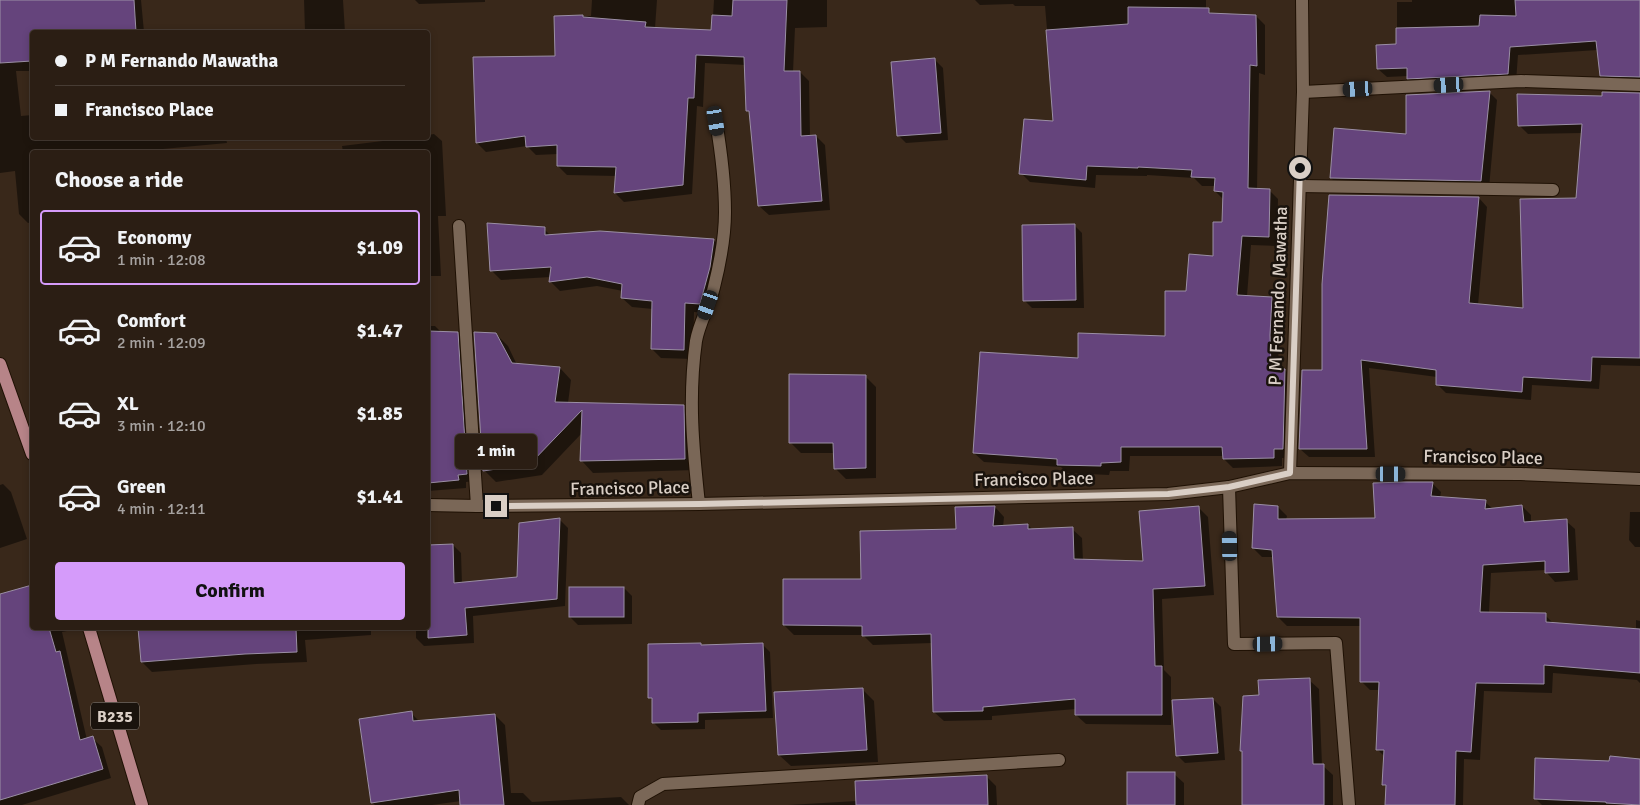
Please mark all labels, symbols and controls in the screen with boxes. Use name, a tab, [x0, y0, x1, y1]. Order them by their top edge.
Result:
text: P M Fernando Mawatha	[85, 49, 278, 73]
car	[1433, 77, 1464, 93]
car	[1342, 81, 1373, 97]
text: Francisco Place	[85, 98, 214, 122]
car	[706, 105, 725, 137]
route start	[1289, 157, 1311, 179]
text: Choose a ride	[55, 166, 183, 193]
street label: P M Fernando Mawatha	[1264, 206, 1292, 386]
icon: car	[57, 225, 102, 270]
text: Economy	[117, 226, 191, 250]
text: $1.09	[357, 236, 403, 260]
text: 1 min · 12:08	[117, 250, 206, 270]
car	[696, 288, 719, 322]
icon: car	[57, 308, 102, 353]
text: Comfort	[117, 309, 186, 333]
text: $1.47	[357, 319, 403, 343]
text: 2 min · 12:09	[117, 333, 206, 353]
icon: car	[57, 391, 102, 436]
text: XL	[117, 392, 139, 416]
text: $1.85	[357, 402, 403, 426]
text: 3 min · 12:10	[117, 416, 206, 436]
callout: 1 min	[455, 434, 537, 468]
text: 1 min	[477, 441, 515, 461]
street label: Francisco Place	[1423, 445, 1543, 469]
street label: Francisco Place	[974, 467, 1094, 491]
car	[1376, 467, 1406, 482]
icon: car	[57, 474, 102, 519]
text: Green	[117, 475, 166, 499]
street label: Francisco Place	[570, 476, 690, 500]
text: $1.41	[357, 485, 403, 509]
route end	[485, 495, 507, 517]
text: 4 min · 12:11	[117, 499, 206, 519]
car	[1222, 531, 1237, 561]
button: Confirm	[55, 562, 405, 620]
car	[1252, 636, 1283, 652]
road number: B235	[91, 702, 139, 729]

